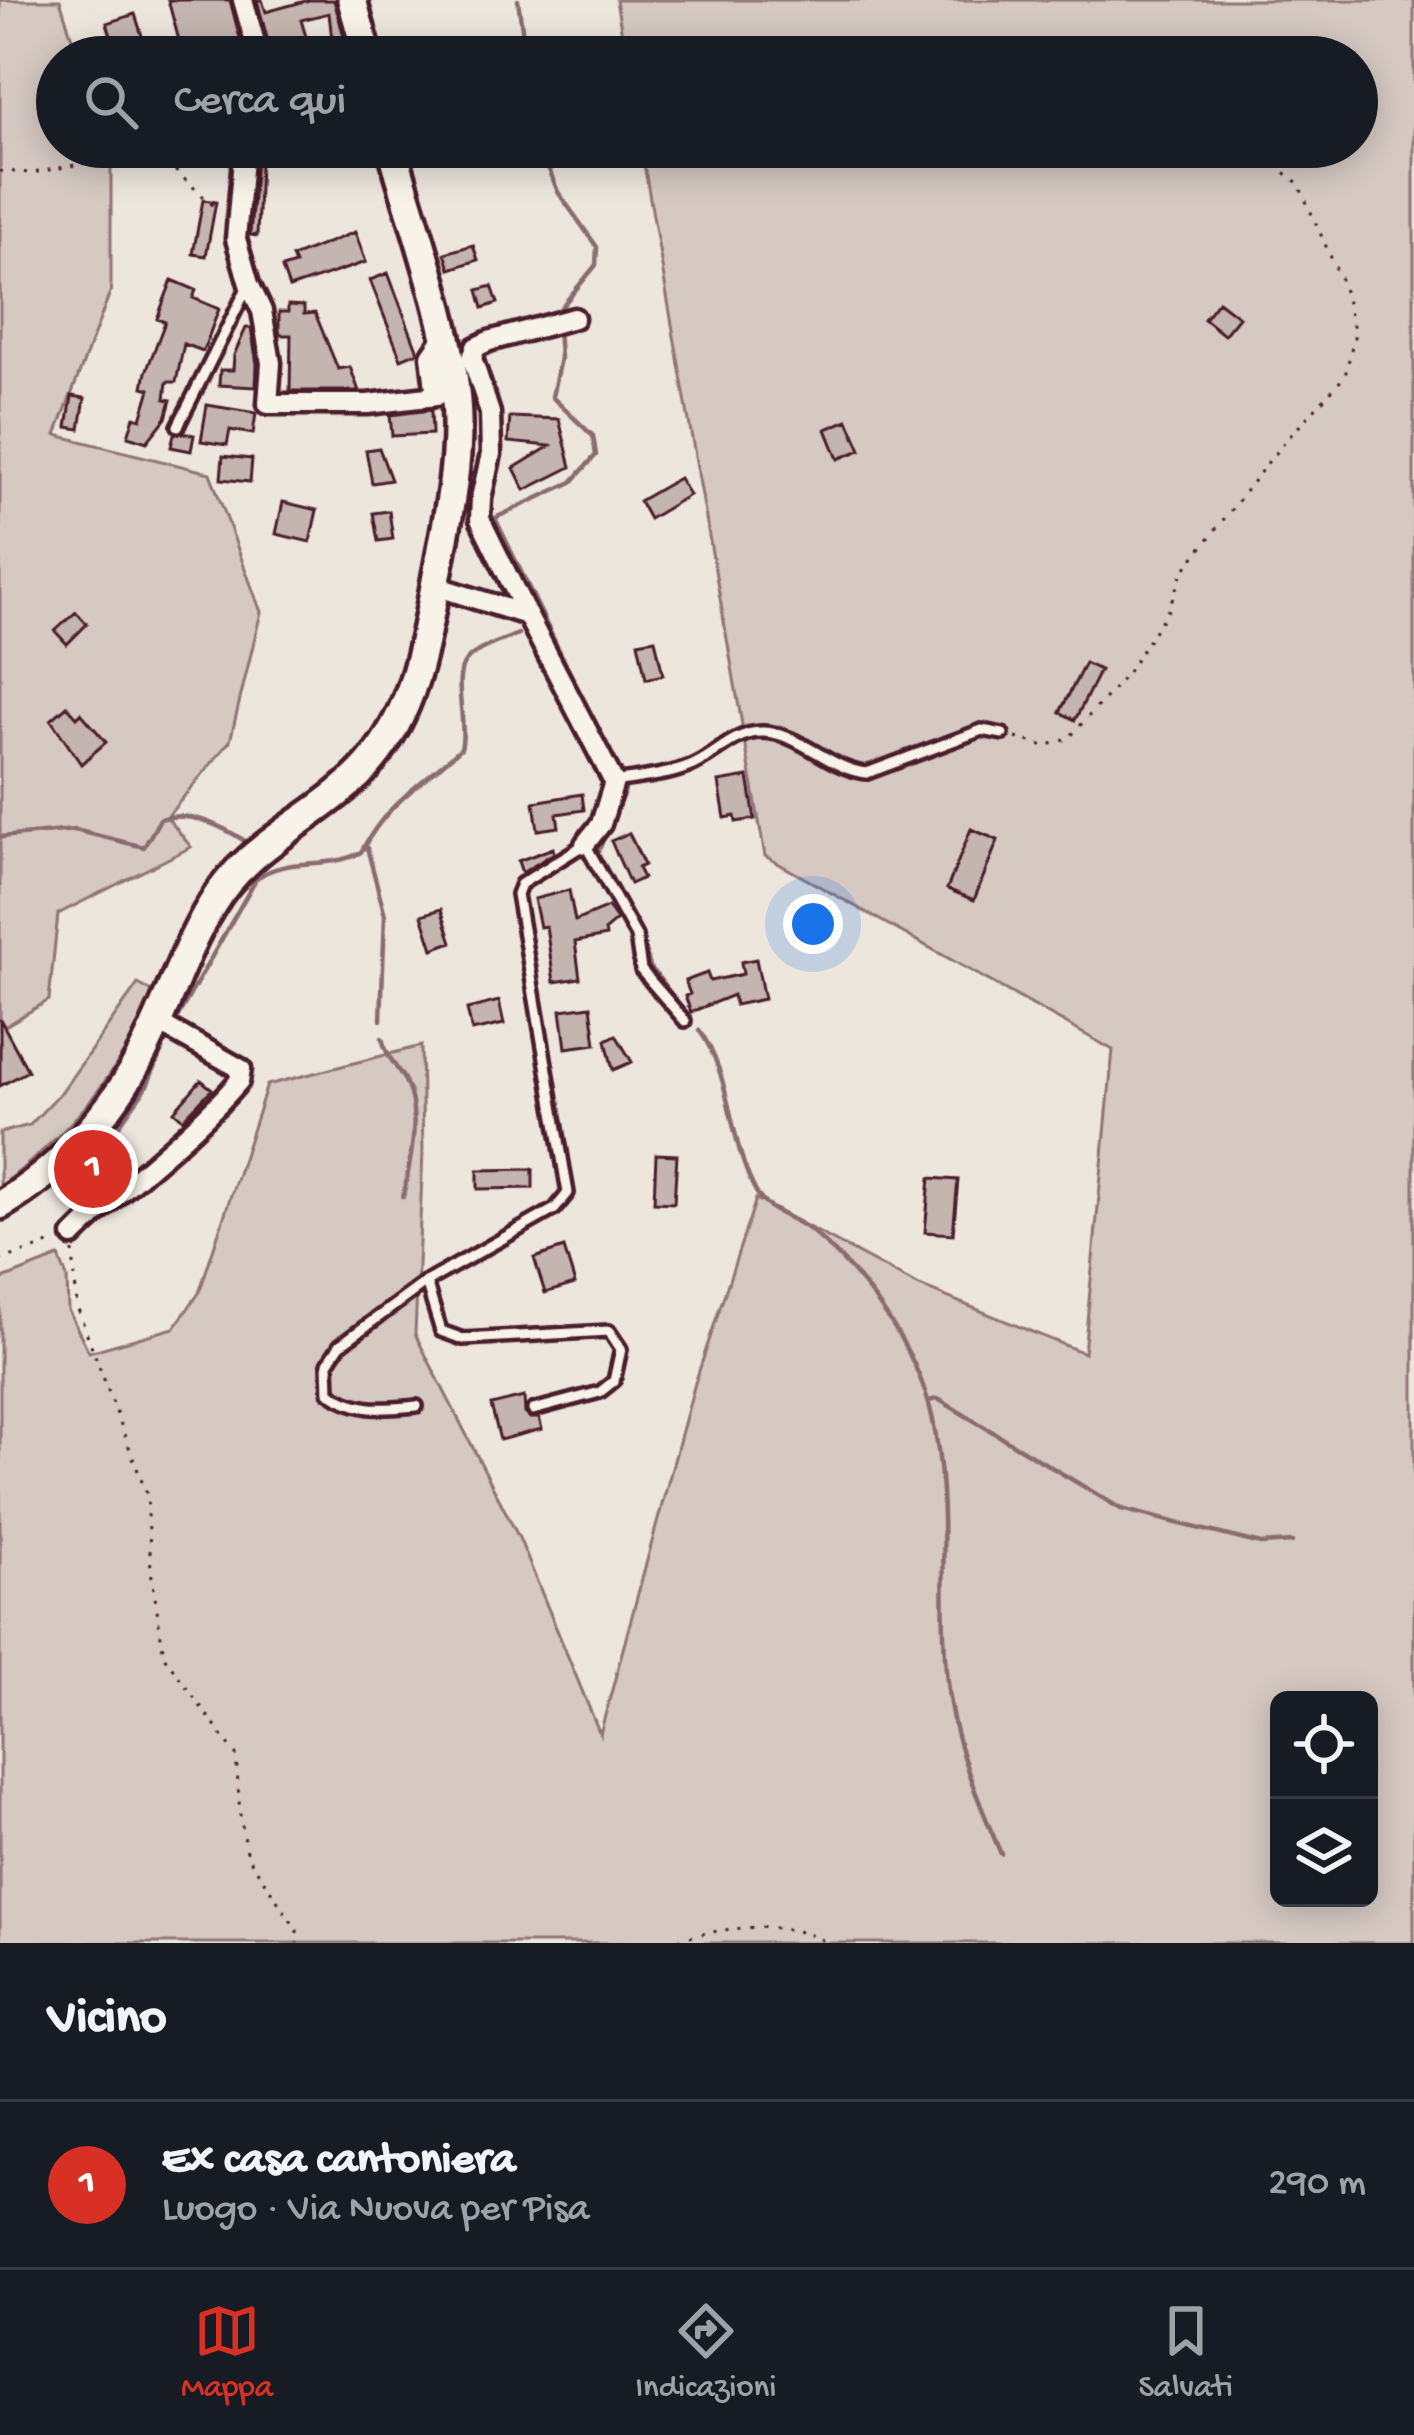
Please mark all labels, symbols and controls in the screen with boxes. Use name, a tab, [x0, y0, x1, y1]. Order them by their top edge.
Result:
search box	[36, 36, 1378, 168]
icon: search	[78, 69, 144, 135]
text: Cerca qui	[174, 76, 346, 129]
your location	[783, 894, 843, 954]
pin: 1	[54, 1124, 132, 1214]
map controls	[1270, 1691, 1378, 1907]
button: locate	[1270, 1691, 1378, 1799]
button: layers	[1270, 1799, 1378, 1907]
text: Vicino	[48, 1991, 167, 2051]
text: Ex casa cantoniera	[162, 2135, 516, 2188]
text: 1	[79, 2162, 95, 2208]
text: 290 m	[1268, 2162, 1366, 2208]
text: Luogo · Via Nuova per Pisa	[162, 2188, 589, 2234]
tab: Mappa	[181, 2298, 273, 2408]
tab: Indicazioni	[635, 2298, 776, 2408]
tab: Salvati	[1139, 2298, 1233, 2408]

